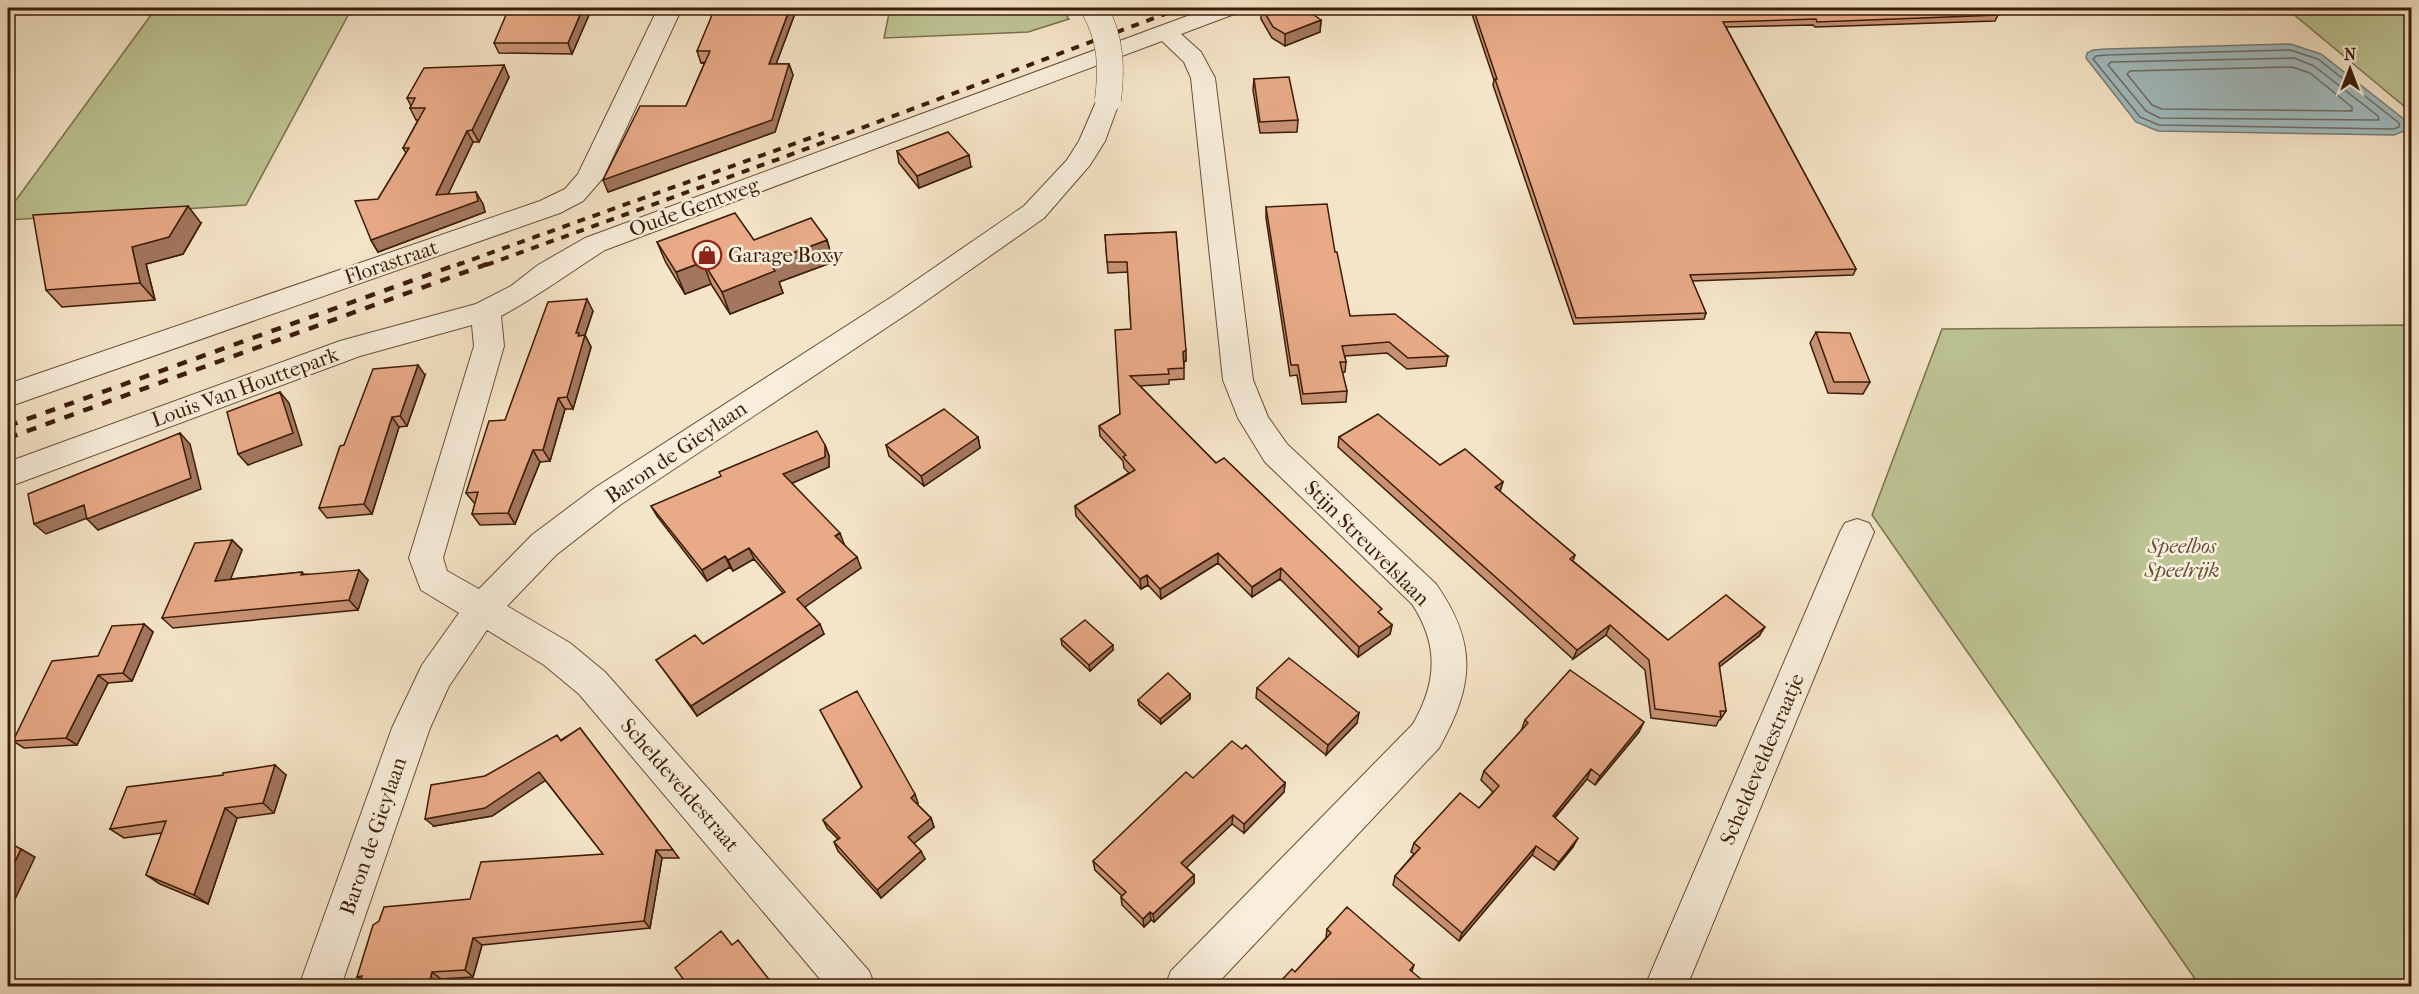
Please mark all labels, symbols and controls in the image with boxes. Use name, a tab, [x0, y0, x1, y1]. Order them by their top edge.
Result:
north arrow	[2320, 39, 2380, 99]
text: N	[2344, 45, 2357, 64]
street label: Oude Gentweg	[626, 172, 763, 242]
street label: Florastraat	[341, 235, 441, 289]
shop icon: Garage Boxy	[691, 239, 723, 271]
place label: Garage Boxy	[728, 243, 844, 267]
street label: Louis Van Houttepark	[148, 342, 342, 432]
street label: Baron de Gieylaan	[601, 396, 751, 508]
street label: Stijn Streuvelslaan	[1299, 475, 1435, 611]
park label: Speelbos Speelrijk	[2143, 534, 2220, 582]
street label: Scheldeveldestraatje	[1715, 670, 1809, 848]
street label: Scheldeveldestraat	[616, 714, 745, 857]
street label: Baron de Gieylaan	[335, 754, 411, 918]

